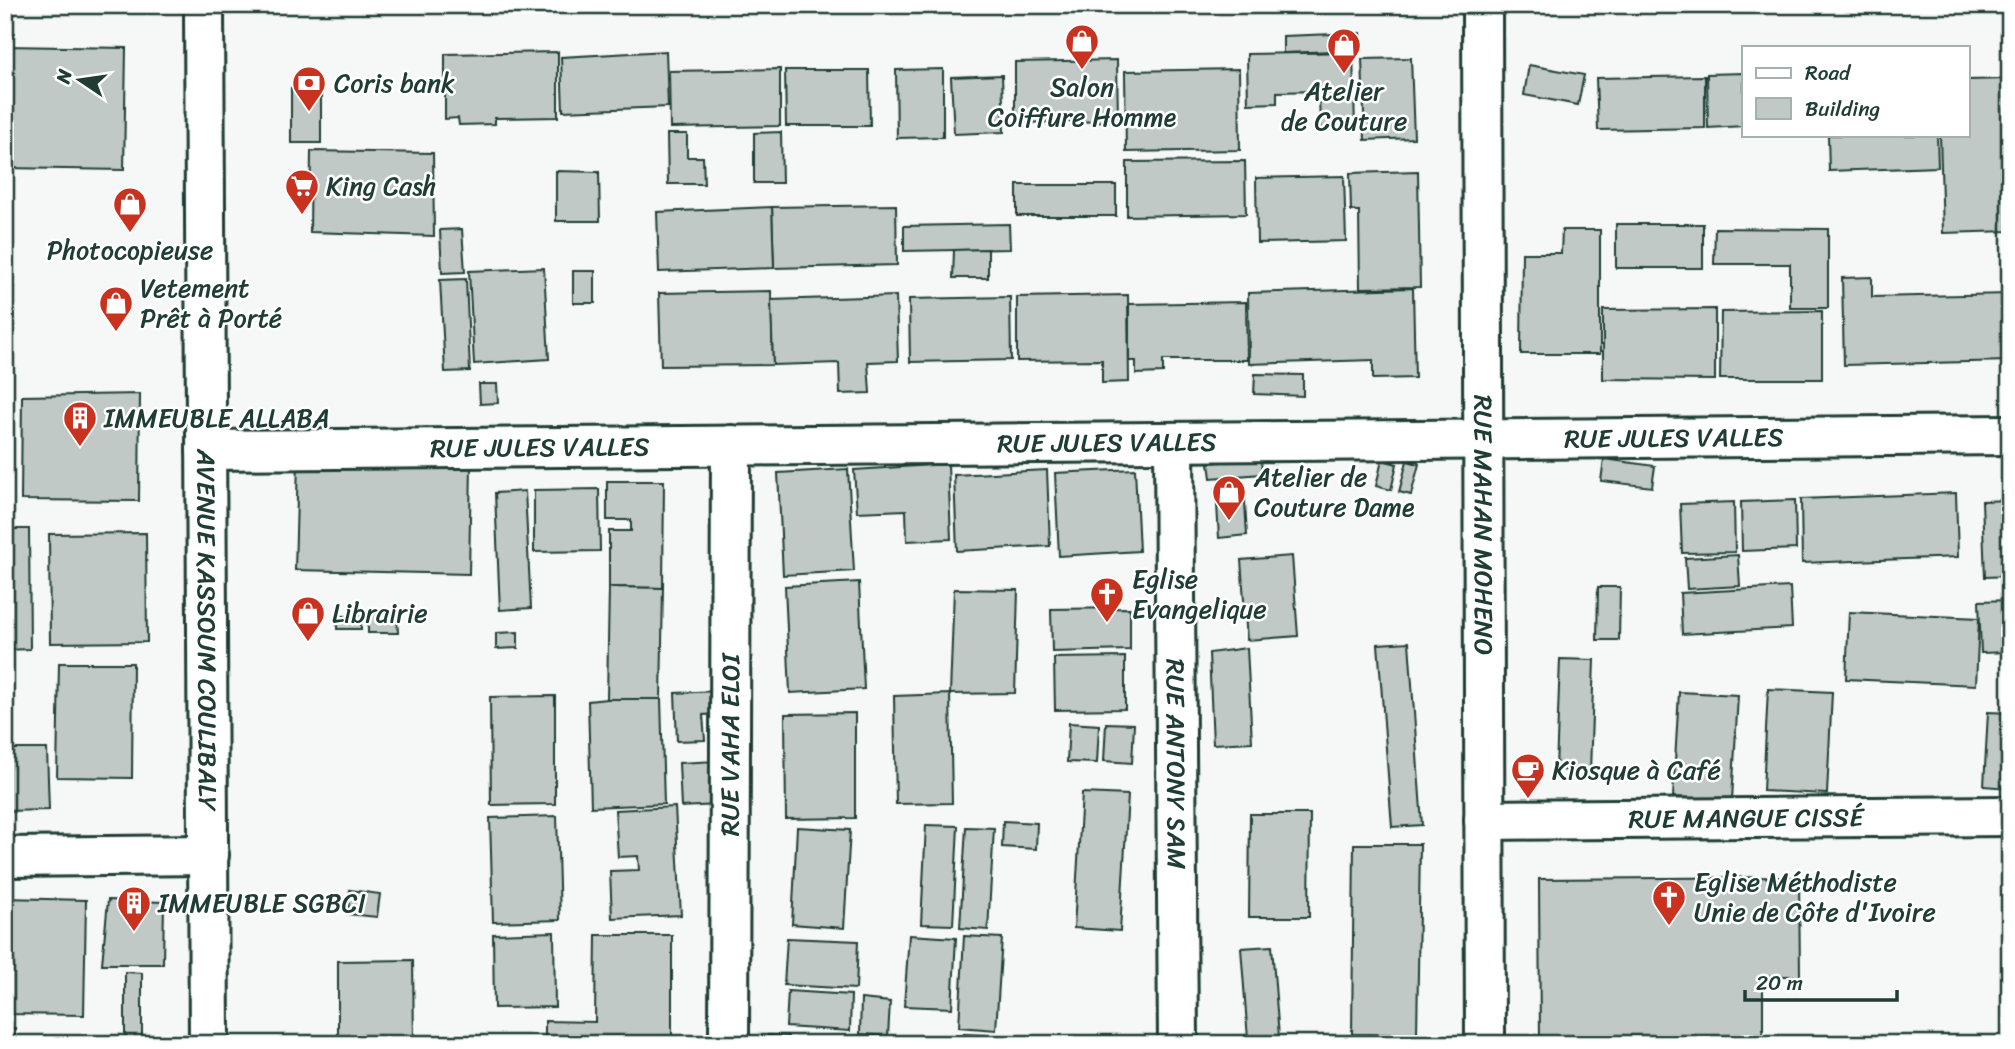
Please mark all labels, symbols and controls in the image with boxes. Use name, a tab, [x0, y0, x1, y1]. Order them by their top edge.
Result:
shop icon: Salon Coiffure Homme	[1063, 22, 1101, 71]
shop icon: Atelier de Couture	[1325, 26, 1363, 75]
north arrow	[46, 46, 116, 116]
legend	[1742, 46, 1969, 136]
text: Road	[1805, 54, 1852, 92]
place label: Coris bank	[334, 60, 455, 106]
bank icon: Coris bank	[290, 64, 328, 113]
place label: Salon Coiffure Homme	[988, 64, 1177, 140]
text: N	[46, 65, 82, 87]
place label: Atelier de Couture	[1281, 68, 1407, 144]
text: Building	[1805, 90, 1881, 128]
place label: King Cash	[326, 163, 436, 209]
supermarket icon: King Cash	[283, 167, 321, 216]
shop icon: Photocopieuse	[111, 185, 149, 234]
place label: Photocopieuse	[47, 227, 213, 273]
place label: Vetement Prêt à Porté	[140, 265, 282, 341]
shop icon: Vetement Prêt à Porté	[97, 284, 135, 333]
place label: IMMEUBLE ALLABA	[103, 395, 330, 441]
street label: RUE MAHAN MOHENO	[1460, 395, 1507, 655]
building icon: IMMEUBLE ALLABA	[61, 399, 99, 448]
street label: RUE JULES VALLES	[1564, 414, 1784, 462]
street label: RUE JULES VALLES	[997, 419, 1217, 466]
street label: RUE JULES VALLES	[430, 423, 650, 471]
street label: AVENUE KASSOUM COULIBALY	[183, 448, 231, 813]
place label: Atelier de Couture Dame	[1253, 454, 1415, 530]
shop icon: Atelier de Couture Dame	[1210, 473, 1248, 522]
place label: Eglise Evangelique	[1132, 556, 1267, 632]
church icon: Eglise Evangelique	[1088, 575, 1126, 624]
place label: Librairie	[332, 590, 428, 636]
shop icon: Librairie	[289, 594, 327, 643]
street label: RUE VAHA ELOI	[707, 652, 753, 836]
street label: RUE ANTONY SAM	[1152, 659, 1200, 870]
place label: Kiosque à Café	[1552, 747, 1721, 793]
cafe icon: Kiosque à Café	[1509, 751, 1547, 800]
street label: RUE MANGUE CISSÉ	[1628, 794, 1865, 842]
place label: Eglise Méthodiste Unie de Côte d'Ivoire	[1694, 859, 1936, 935]
church icon: Eglise Méthodiste Unie de Côte d'Ivoire	[1650, 878, 1688, 927]
place label: IMMEUBLE SGBCI	[157, 880, 366, 926]
building icon: IMMEUBLE SGBCI	[115, 884, 153, 933]
scale bar	[1745, 958, 1898, 1002]
text: 20 m	[1756, 964, 1803, 1002]

